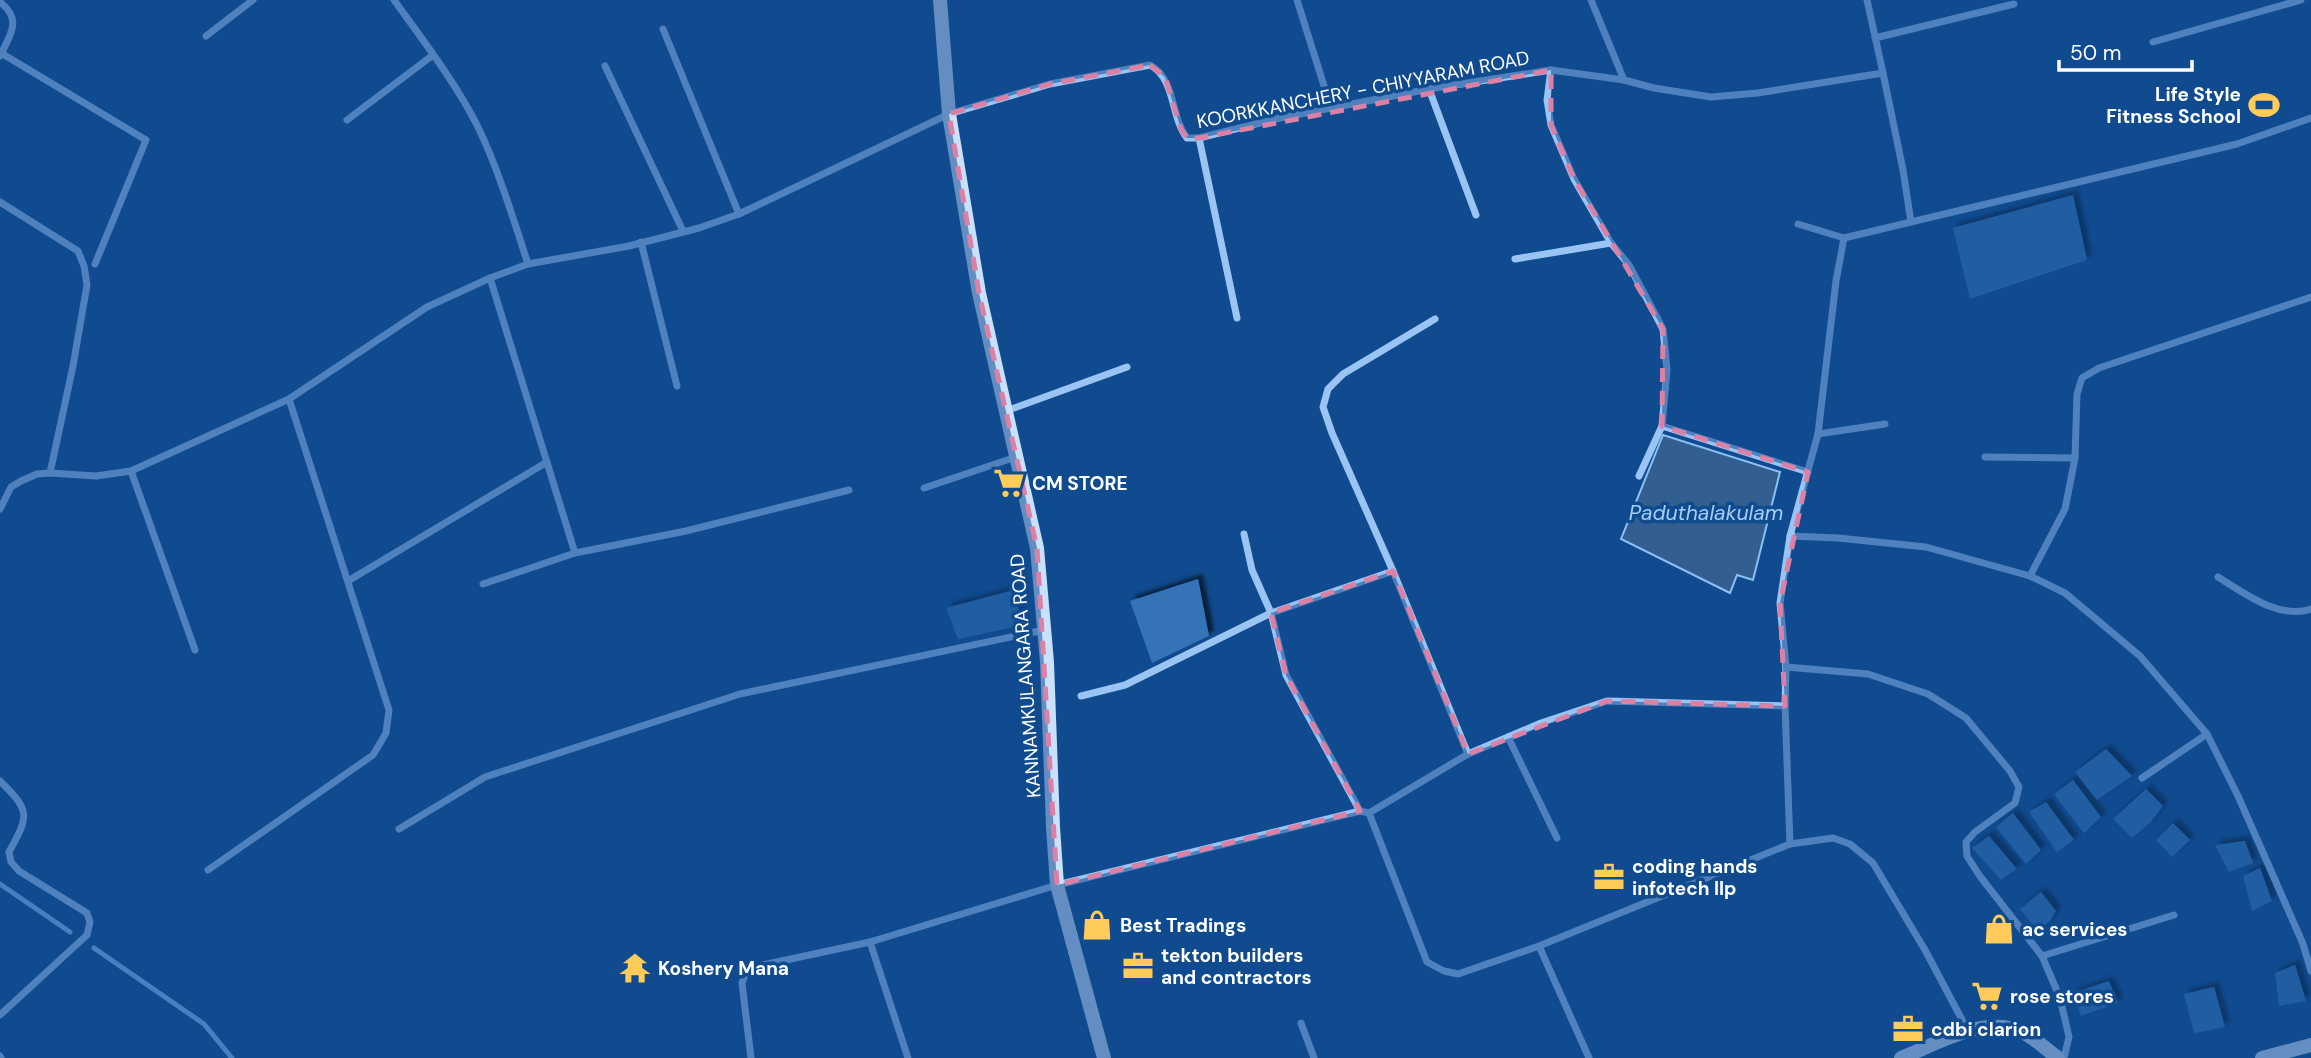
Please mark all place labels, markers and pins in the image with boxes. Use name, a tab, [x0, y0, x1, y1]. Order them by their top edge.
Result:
place label: Life Style Fitness School	[2106, 82, 2241, 129]
sports icon: Life Style Fitness School	[2247, 88, 2281, 122]
supermarket icon: CM STORE	[992, 466, 1026, 500]
place label: CM STORE	[1032, 471, 1128, 496]
place label: coding hands infotech llp	[1632, 854, 1757, 901]
office icon: coding hands infotech llp	[1592, 860, 1626, 894]
shop icon: Best Tradings	[1080, 908, 1114, 942]
shop icon: ac services	[1982, 912, 2016, 946]
place label: Best Tradings	[1120, 913, 1246, 938]
place label: ac services	[2022, 917, 2127, 942]
place label: tekton builders and contractors	[1161, 943, 1312, 990]
office icon: tekton builders and contractors	[1121, 949, 1155, 983]
temple icon: Koshery Mana	[618, 951, 652, 985]
place label: Koshery Mana	[658, 956, 789, 981]
supermarket icon: rose stores	[1970, 979, 2004, 1013]
place label: rose stores	[2010, 984, 2114, 1009]
office icon: cdbi clarion	[1891, 1012, 1925, 1046]
place label: cdbi clarion	[1931, 1017, 2041, 1042]

